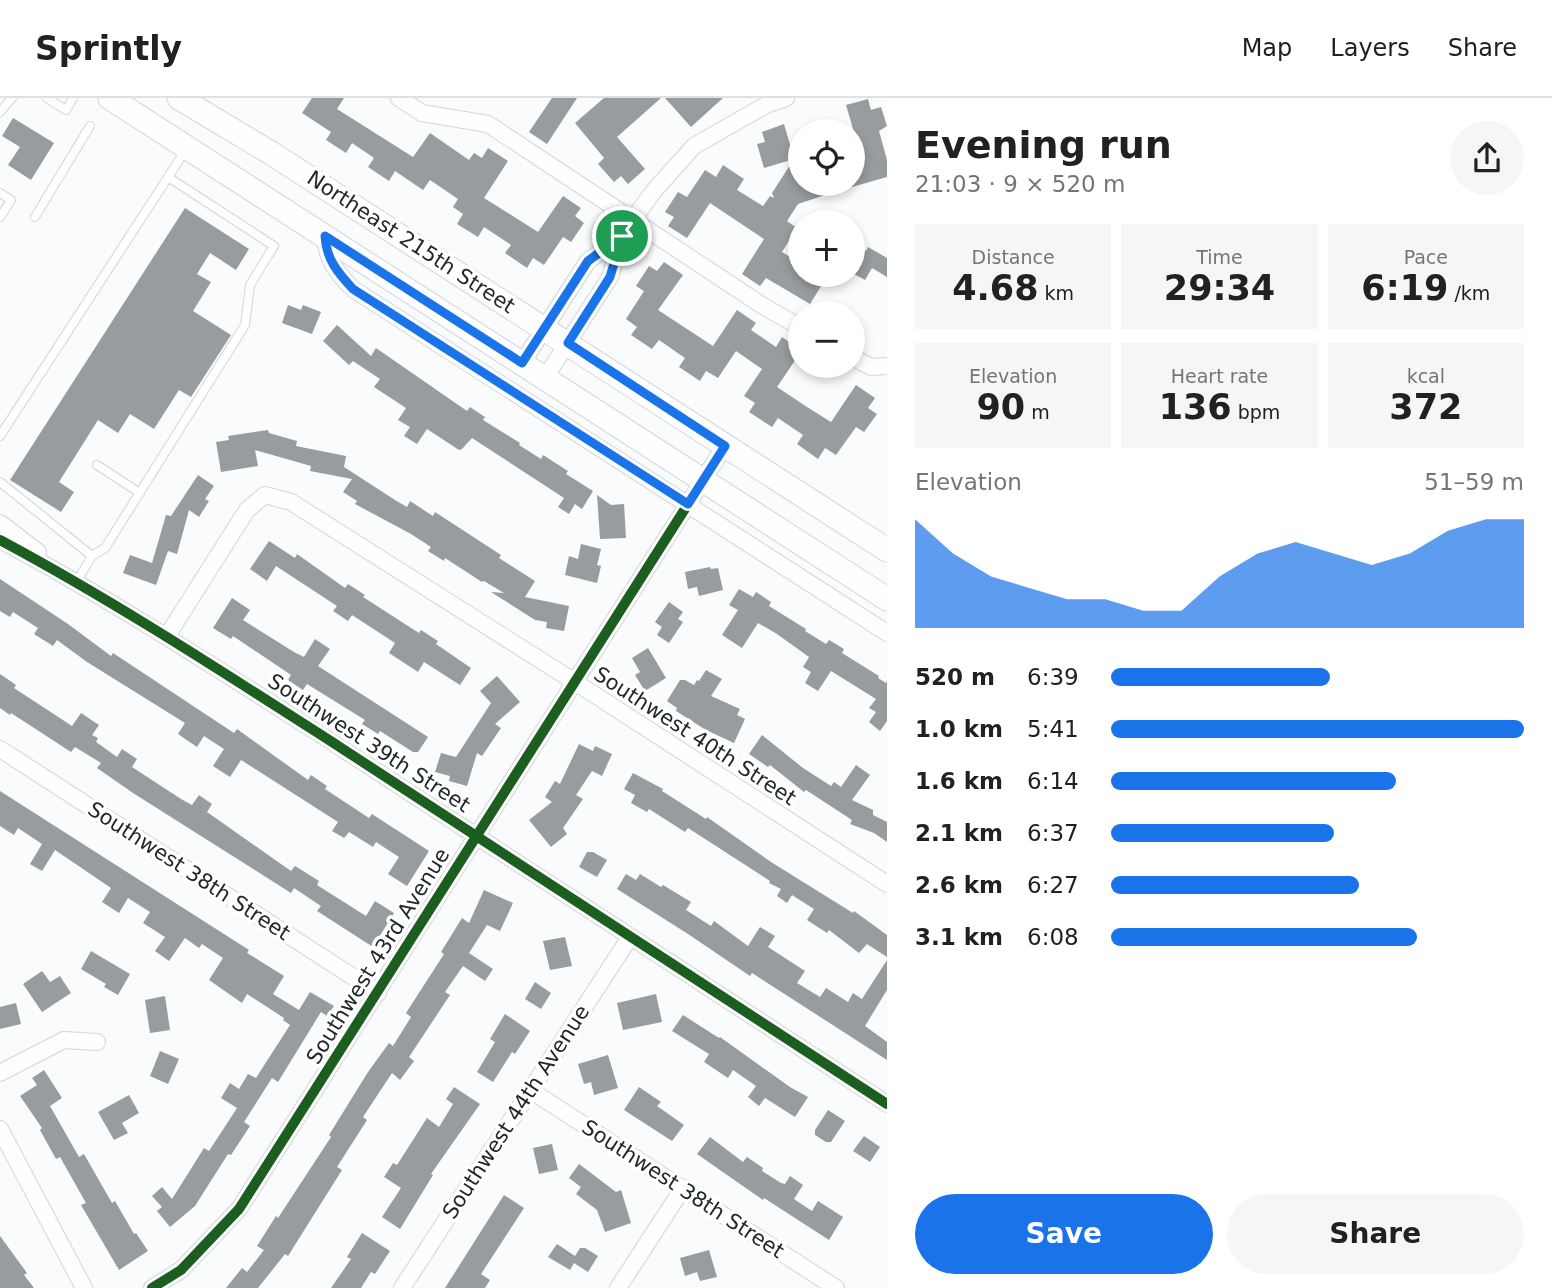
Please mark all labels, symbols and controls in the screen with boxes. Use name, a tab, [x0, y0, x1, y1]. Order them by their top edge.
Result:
text: Sprintly	[35, 29, 182, 68]
text: Map	[1242, 34, 1292, 62]
text: Layers	[1330, 34, 1410, 62]
text: Share	[1448, 34, 1517, 62]
map controls	[788, 119, 865, 378]
button: locate	[788, 119, 865, 196]
button: share	[1450, 121, 1524, 195]
text: Evening run	[915, 123, 1172, 167]
street label: Northeast 215th Street	[303, 166, 519, 318]
text: 21:03 · 9 × 520 m	[915, 171, 1125, 197]
pin	[592, 206, 652, 266]
button: +	[788, 210, 865, 287]
icon: arrive	[603, 217, 641, 255]
text: Distance	[972, 246, 1055, 268]
text: Time	[1196, 246, 1243, 268]
text: Pace	[1404, 246, 1448, 268]
text: 4.68	[952, 268, 1039, 308]
text: 29:34	[1164, 268, 1275, 308]
text: 6:19	[1361, 268, 1448, 308]
text: km	[1039, 282, 1074, 304]
text: /km	[1448, 282, 1490, 304]
button: −	[788, 301, 865, 378]
text: Elevation	[969, 365, 1057, 387]
text: Heart rate	[1171, 365, 1268, 387]
text: kcal	[1407, 365, 1445, 387]
text: 90	[977, 387, 1025, 427]
text: 136	[1159, 387, 1232, 427]
text: 372	[1389, 387, 1462, 427]
text: m	[1025, 401, 1050, 423]
text: bpm	[1232, 401, 1280, 423]
text: Elevation	[915, 469, 1022, 495]
text: 51–59 m	[1424, 469, 1524, 495]
street label: Southwest 40th Street	[590, 662, 800, 810]
text: 520 m	[915, 664, 995, 690]
text: 6:39	[1027, 664, 1079, 690]
street label: Southwest 39th Street	[264, 669, 474, 817]
text: 1.0 km	[915, 716, 1003, 742]
text: 5:41	[1027, 716, 1079, 742]
text: 1.6 km	[915, 768, 1003, 794]
text: 6:14	[1027, 768, 1079, 794]
street label: Southwest 38th Street	[84, 797, 294, 945]
text: 2.1 km	[915, 820, 1003, 846]
text: 6:37	[1027, 820, 1079, 846]
street label: Southwest 43rd Avenue	[302, 844, 454, 1068]
text: 2.6 km	[915, 872, 1003, 898]
text: 6:27	[1027, 872, 1079, 898]
text: 3.1 km	[915, 924, 1003, 950]
text: 6:08	[1027, 924, 1079, 950]
street label: Southwest 44th Avenue	[438, 1001, 594, 1223]
street label: Southwest 38th Street	[578, 1115, 788, 1263]
button: Save	[915, 1194, 1213, 1274]
button: Share	[1227, 1194, 1524, 1274]

